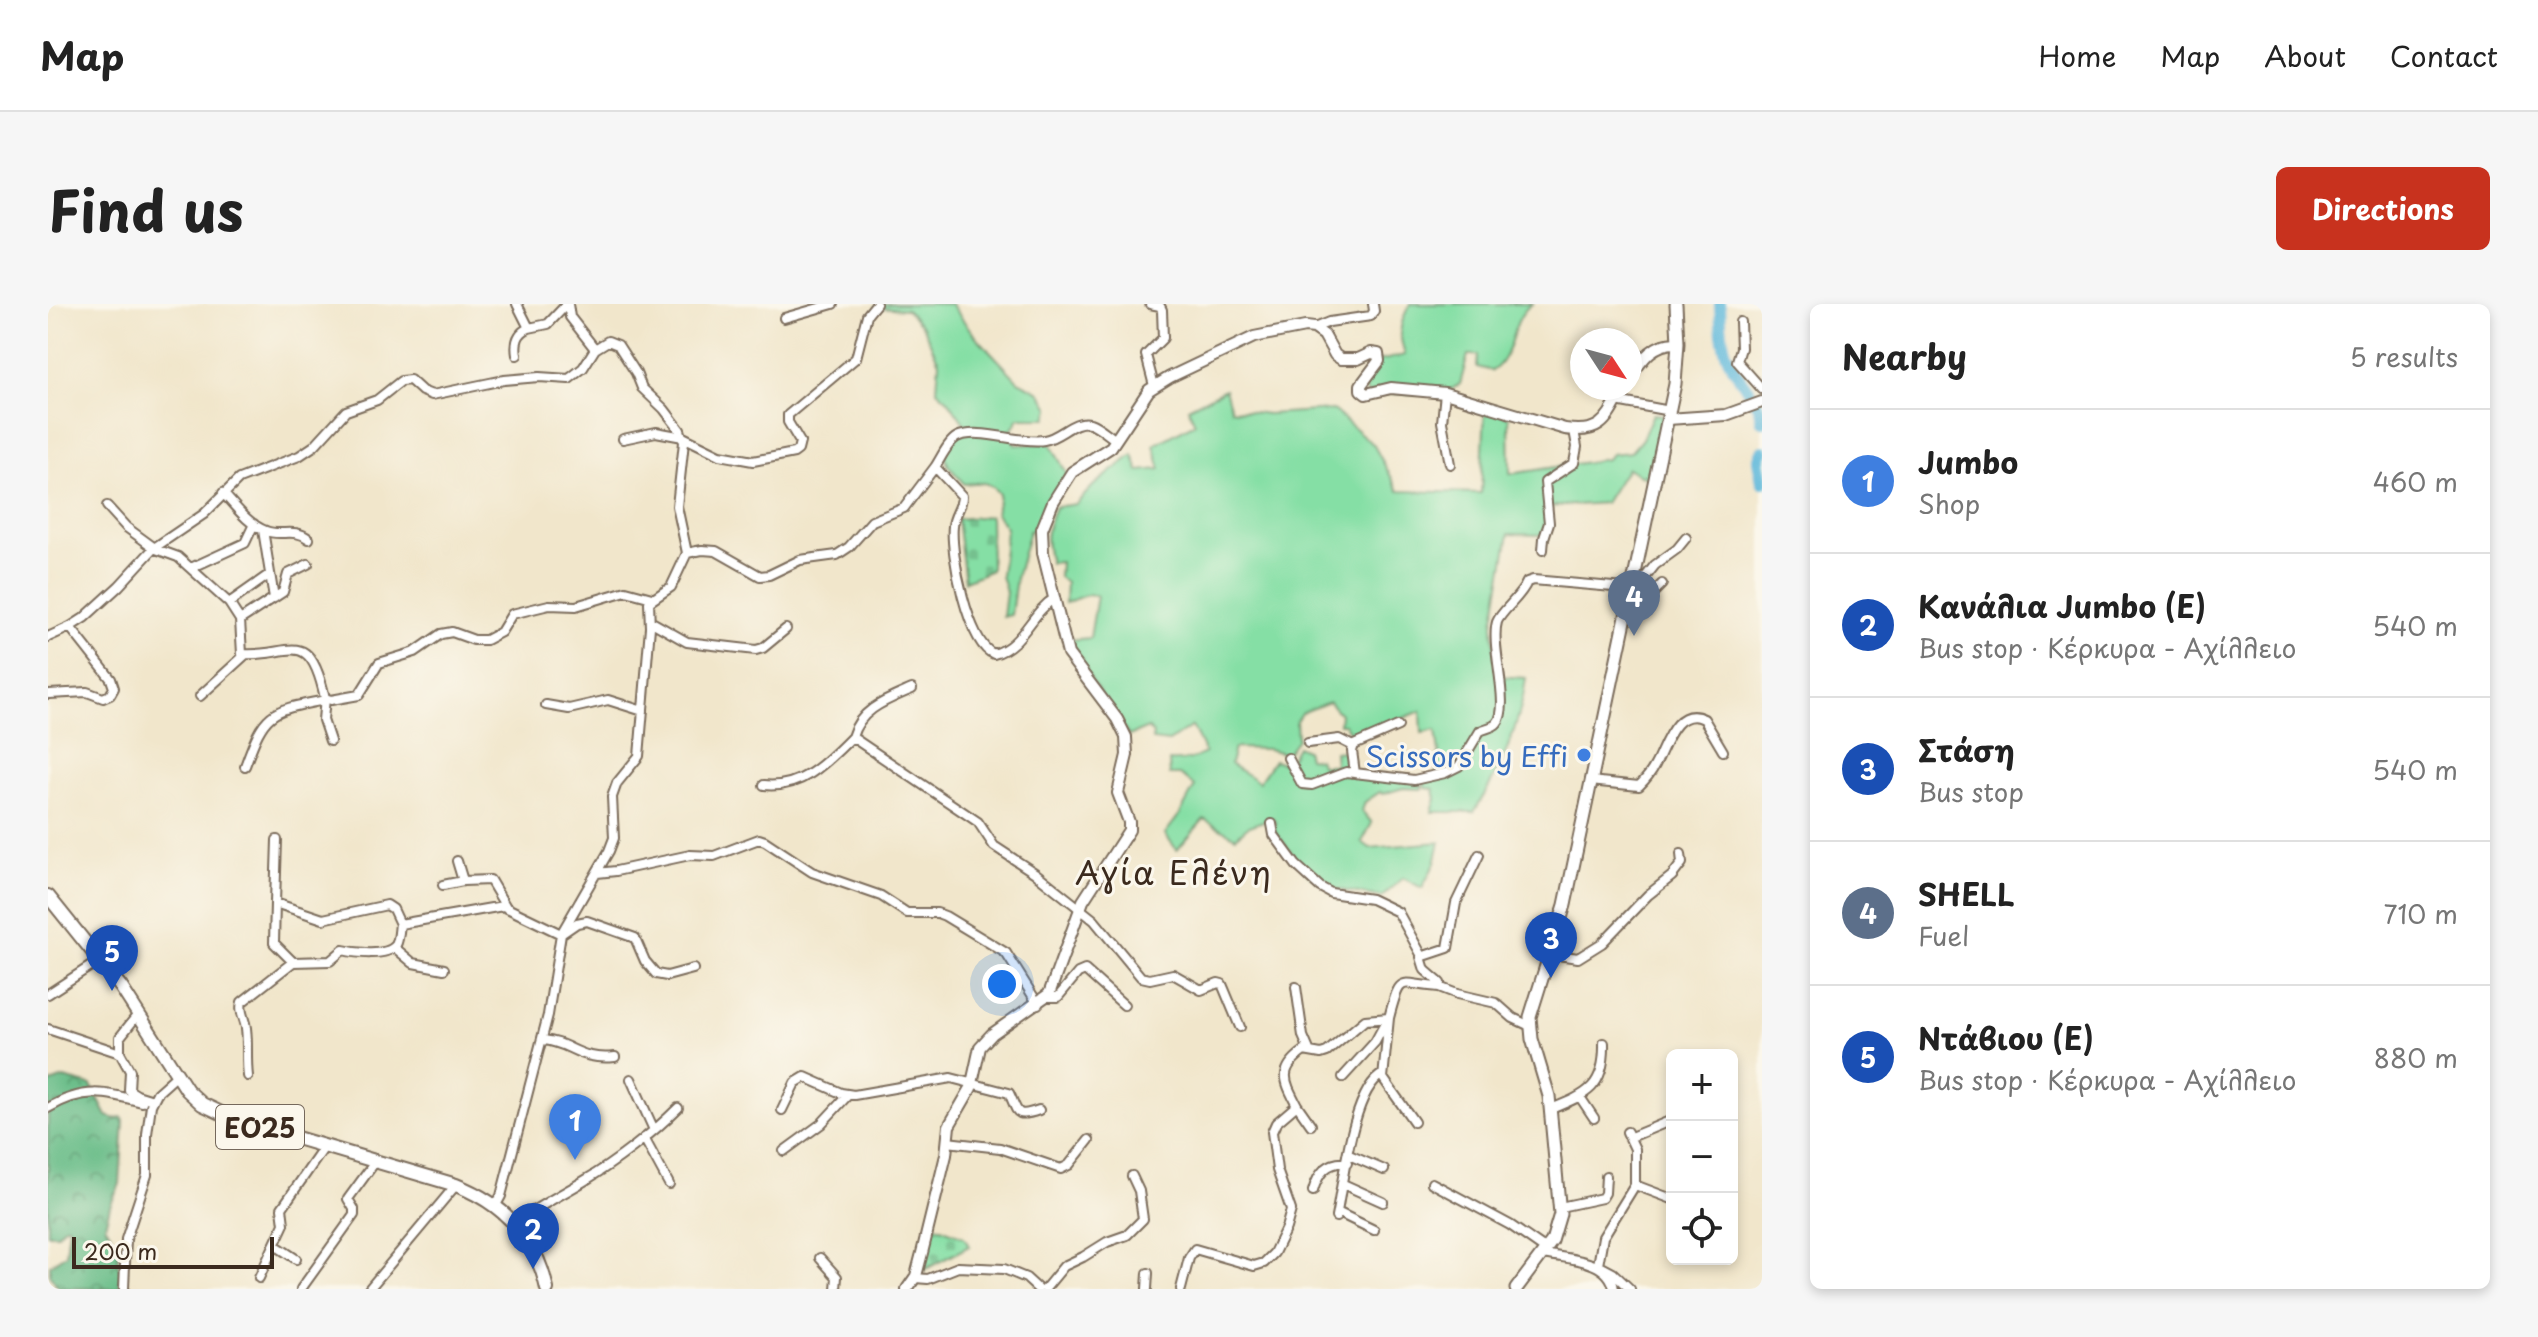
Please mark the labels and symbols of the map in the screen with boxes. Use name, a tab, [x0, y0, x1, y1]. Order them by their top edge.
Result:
north arrow	[1570, 328, 1642, 400]
pin: 4	[1608, 570, 1660, 636]
place label: Scissors by Effi	[1365, 734, 1568, 777]
marker: Scissors by Effi	[1575, 746, 1593, 764]
district label: Αγία Ελένη	[1075, 848, 1273, 896]
pin: 3	[1525, 912, 1577, 978]
pin: 5	[86, 925, 138, 991]
your location	[982, 964, 1022, 1004]
pin: 1	[549, 1094, 601, 1160]
road number: ΕΟ25	[216, 1105, 304, 1149]
pin: 2	[507, 1203, 559, 1269]
scale bar	[72, 1233, 274, 1269]

